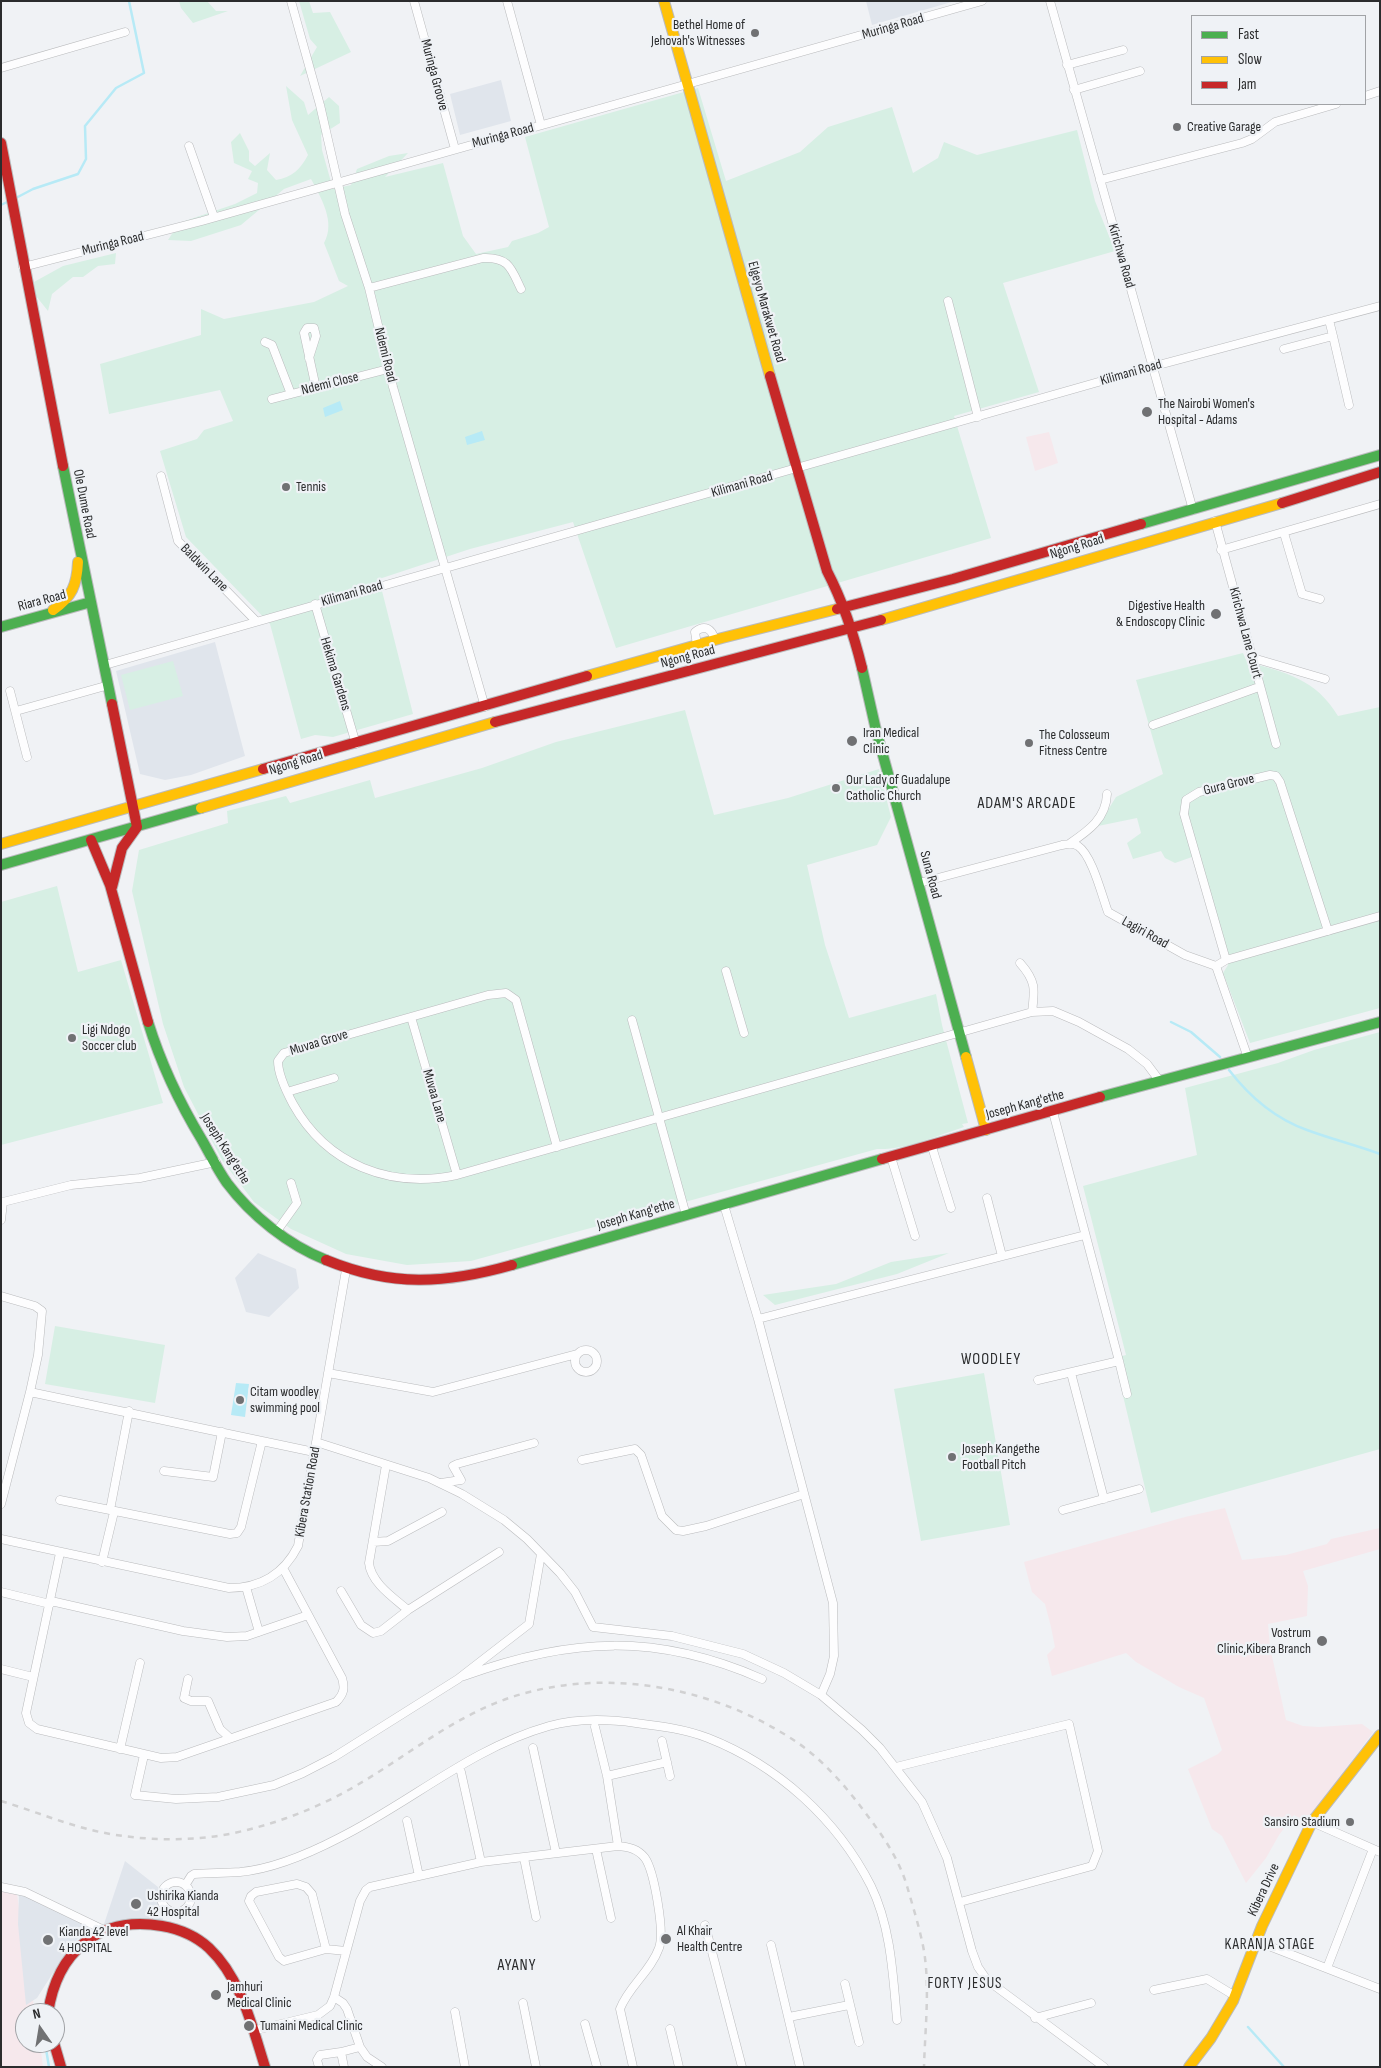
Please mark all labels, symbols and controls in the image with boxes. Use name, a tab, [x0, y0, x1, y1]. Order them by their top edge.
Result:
street label: Muringa Road	[860, 10, 926, 44]
legend	[1191, 15, 1366, 105]
place label: Bethel Home of Jehovah's Witnesses	[651, 17, 745, 49]
text: Fast	[1238, 25, 1259, 44]
marker: Bethel Home of Jehovah's Witnesses	[749, 27, 761, 39]
street label: Muringa Groove	[416, 38, 452, 112]
text: Slow	[1238, 50, 1262, 69]
text: Jam	[1238, 75, 1256, 94]
place label: Creative Garage	[1187, 119, 1261, 135]
street label: Muringa Road	[470, 120, 536, 152]
marker: Creative Garage	[1171, 121, 1183, 133]
street label: Kirichwa Road	[1104, 222, 1138, 290]
street label: Muringa Road	[80, 228, 146, 260]
street label: Elgeyo Marakwet Road	[744, 260, 788, 364]
street label: Ndemi Road	[370, 326, 400, 384]
street label: Kilimani Road	[1098, 356, 1164, 390]
street label: Ndemi Close	[300, 369, 360, 399]
place label: The Nairobi Women's Hospital - Adams	[1158, 396, 1255, 428]
marker: The Nairobi Women's Hospital - Adams	[1140, 405, 1154, 419]
street label: Ole Dume Road	[69, 468, 99, 540]
street label: Kilimani Road	[709, 468, 775, 502]
place label: Tennis	[296, 479, 326, 495]
marker: Tennis	[280, 481, 292, 493]
street label: Ngong Road	[1048, 531, 1106, 563]
street label: Baldwin Lane	[177, 541, 231, 595]
street label: Kilimani Road	[319, 577, 385, 611]
street label: Kirichwa Lane Court	[1225, 586, 1265, 680]
street label: Riara Road	[16, 587, 68, 615]
place label: Digestive Health & Endoscopy Clinic	[1116, 598, 1205, 630]
marker: Digestive Health & Endoscopy Clinic	[1209, 607, 1223, 621]
street label: Hekima Gardens	[316, 635, 354, 713]
street label: Ngong Road	[659, 642, 717, 672]
place label: Iran Medical Clinic	[863, 725, 919, 758]
place label: The Colosseum Fitness Centre	[1039, 727, 1110, 760]
marker: Iran Medical Clinic	[845, 734, 859, 748]
marker: The Colosseum Fitness Centre	[1023, 737, 1035, 749]
street label: Ngong Road	[267, 747, 325, 779]
street label: Gura Grove	[1202, 771, 1256, 799]
place label: Our Lady of Guadalupe Catholic Church	[846, 772, 950, 804]
marker: Our Lady of Guadalupe Catholic Church	[830, 782, 842, 794]
district label: ADAM'S ARCADE	[976, 794, 1078, 814]
street label: Suna Road	[916, 849, 944, 901]
street label: Lagiri Road	[1119, 913, 1171, 953]
place label: Ligi Ndogo Soccer club	[82, 1022, 137, 1054]
street label: Muvaa Grove	[288, 1026, 350, 1060]
marker: Ligi Ndogo Soccer club	[66, 1032, 78, 1044]
street label: Muvaa Lane	[418, 1067, 450, 1125]
street label: Joseph Kang'ethe	[984, 1087, 1066, 1123]
street label: Joseph Kang'ethe	[197, 1111, 253, 1187]
street label: Joseph Kang'ethe	[595, 1196, 677, 1234]
district label: WOODLEY	[960, 1350, 1022, 1370]
place label: Citam woodley swimming pool	[250, 1384, 320, 1416]
marker: Citam woodley swimming pool	[234, 1394, 246, 1406]
place label: Joseph Kangethe Football Pitch	[962, 1441, 1040, 1474]
street label: Kibera Station Road	[292, 1445, 324, 1539]
marker: Joseph Kangethe Football Pitch	[946, 1451, 958, 1463]
place label: Vostrum Clinic,Kibera Branch	[1217, 1625, 1311, 1658]
marker: Vostrum Clinic,Kibera Branch	[1315, 1634, 1329, 1648]
place label: Sansiro Stadium	[1264, 1814, 1340, 1830]
marker: Sansiro Stadium	[1344, 1816, 1356, 1828]
street label: Kibera Drive	[1244, 1861, 1284, 1919]
place label: Ushirika Kianda 42 Hospital	[147, 1888, 219, 1920]
marker: Ushirika Kianda 42 Hospital	[129, 1897, 143, 1911]
place label: Al Khair Health Centre	[677, 1923, 742, 1955]
place label: Kianda 42 level 4 HOSPITAL	[59, 1924, 128, 1956]
marker: Al Khair Health Centre	[659, 1932, 673, 1946]
marker: Kianda 42 level 4 HOSPITAL	[41, 1933, 55, 1947]
district label: KARANJA STAGE	[1223, 1936, 1317, 1954]
district label: AYANY	[497, 1956, 537, 1976]
district label: FORTY JESUS	[926, 1975, 1004, 1993]
place label: Jamhuri Medical Clinic	[227, 1979, 292, 2011]
marker: Jamhuri Medical Clinic	[209, 1988, 223, 2002]
north arrow	[15, 2003, 65, 2053]
text: N	[31, 2005, 42, 2023]
place label: Tumaini Medical Clinic	[260, 2018, 363, 2034]
marker: Tumaini Medical Clinic	[242, 2019, 256, 2033]

